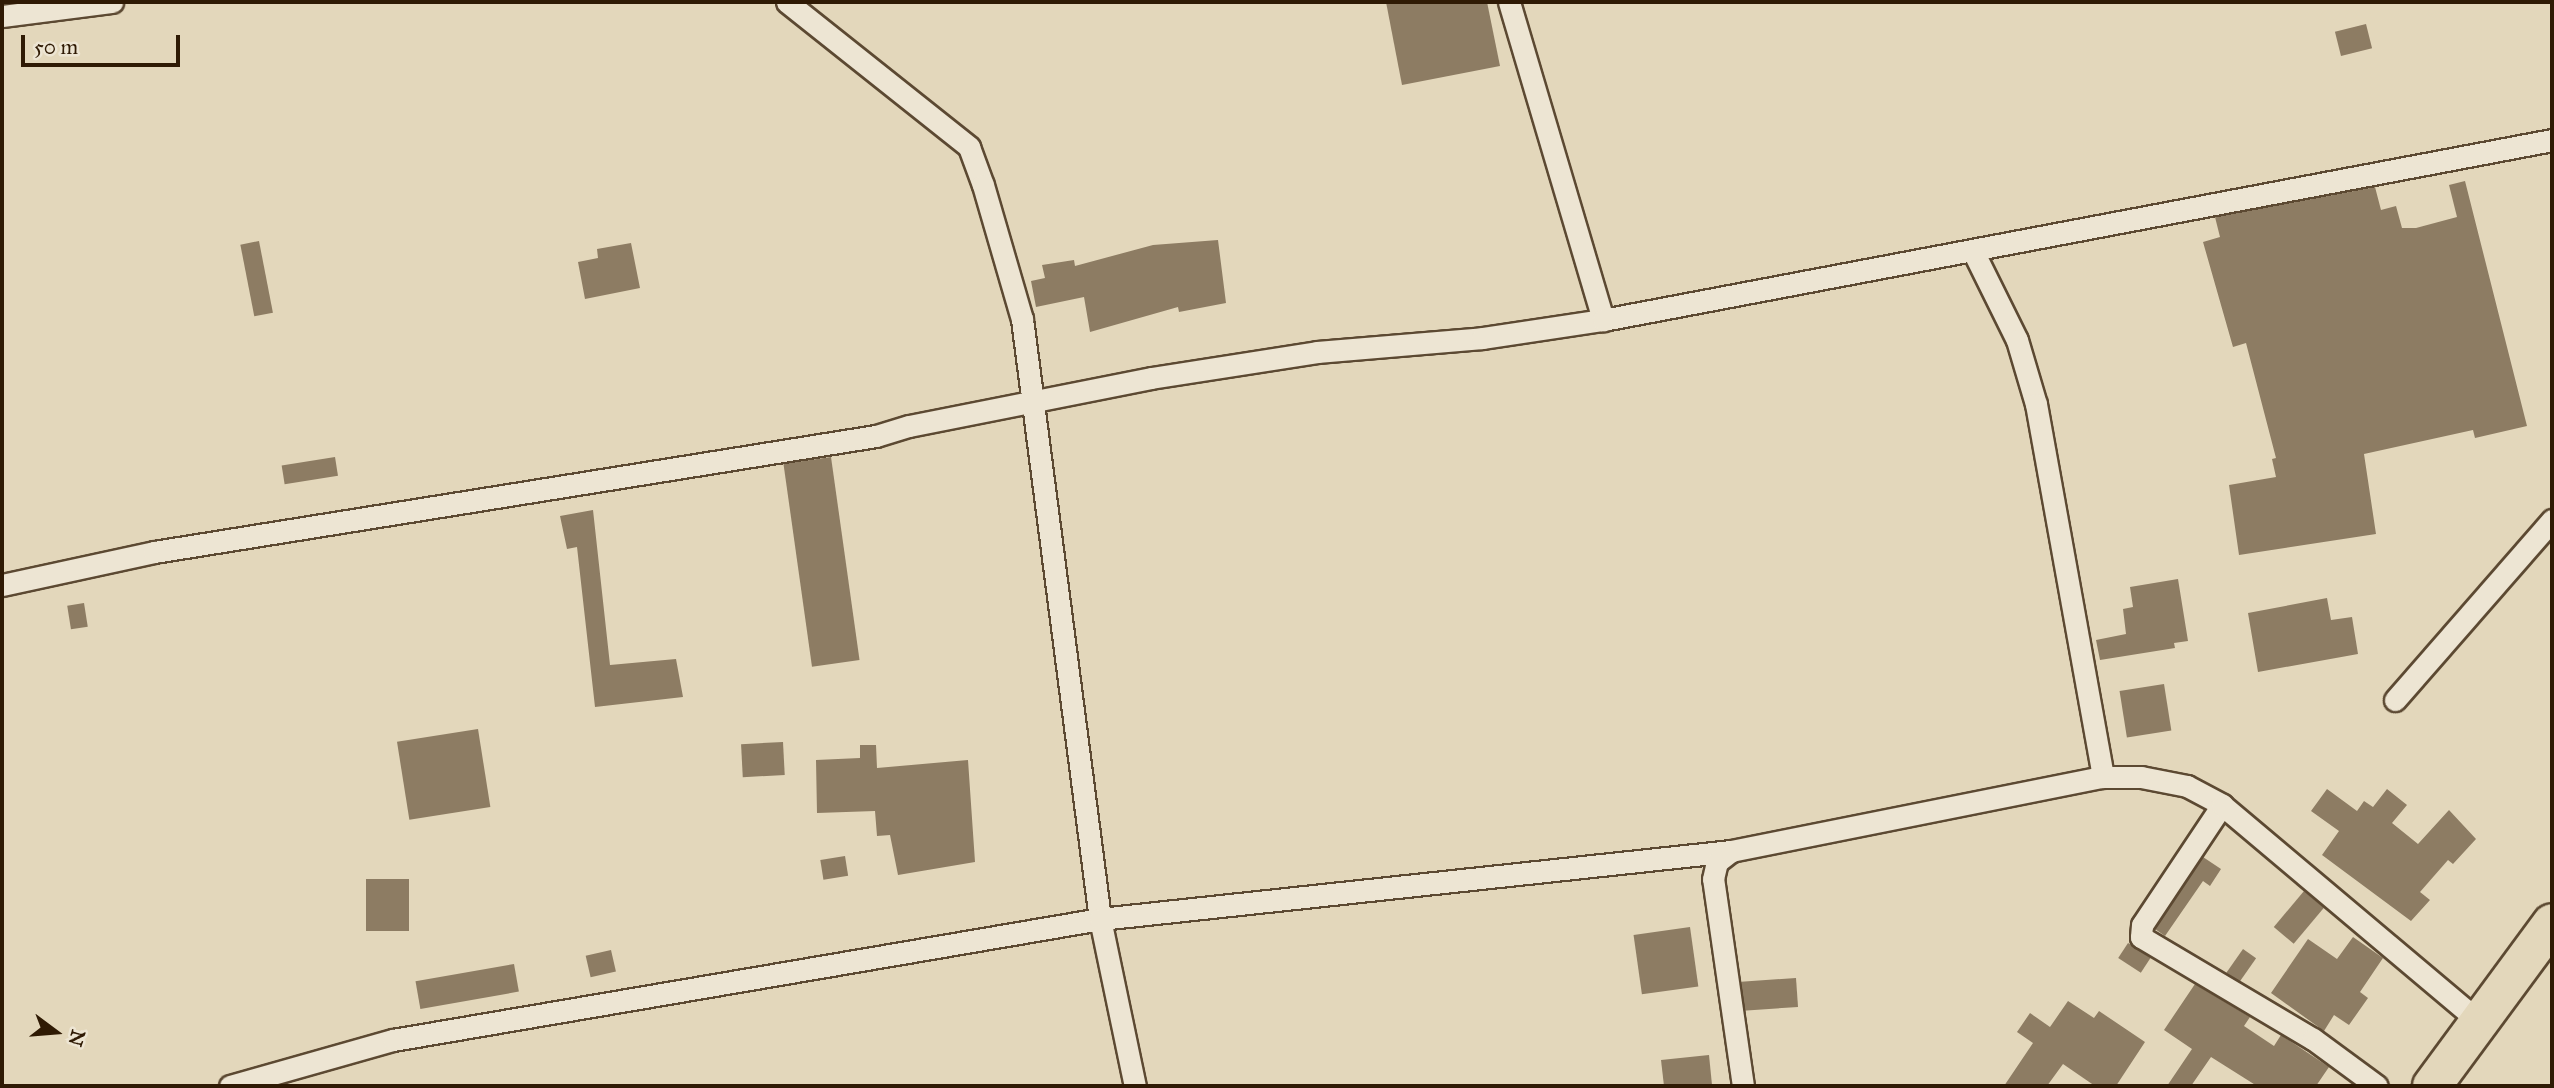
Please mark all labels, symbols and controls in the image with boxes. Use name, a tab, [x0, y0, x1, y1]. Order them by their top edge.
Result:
scale bar	[24, 21, 184, 65]
text: 50 m	[34, 34, 78, 60]
north arrow	[21, 997, 91, 1067]
text: N	[63, 1027, 90, 1049]

